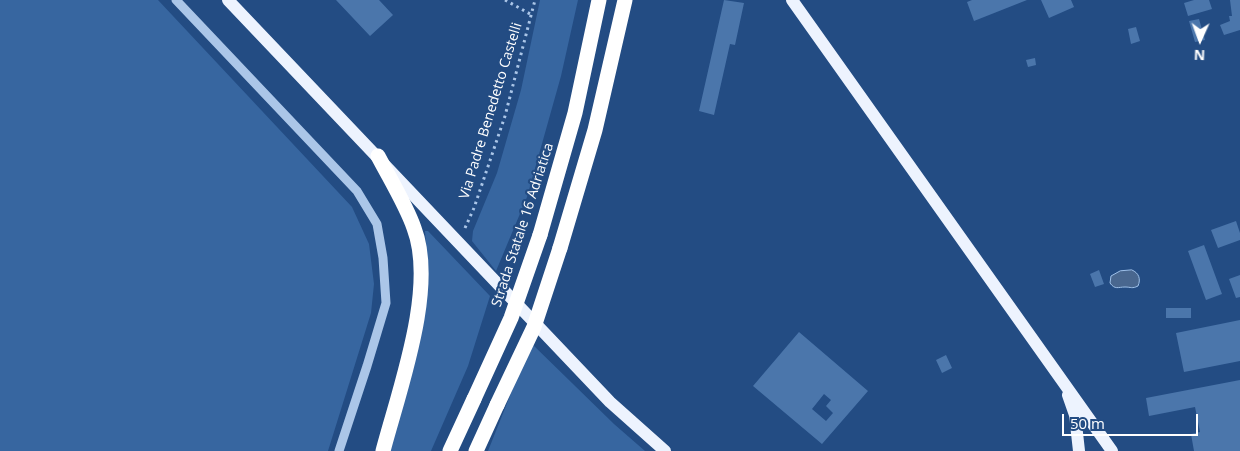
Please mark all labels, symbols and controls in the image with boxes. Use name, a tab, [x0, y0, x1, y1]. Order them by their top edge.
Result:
north arrow	[1175, 15, 1225, 65]
street label: Via Padre Benedetto Castelli	[456, 21, 526, 201]
text: N	[1193, 46, 1205, 65]
street label: Strada Statale 16 Adriatica	[489, 141, 557, 309]
scale bar	[1065, 404, 1201, 436]
text: 50 m	[1070, 413, 1105, 433]

